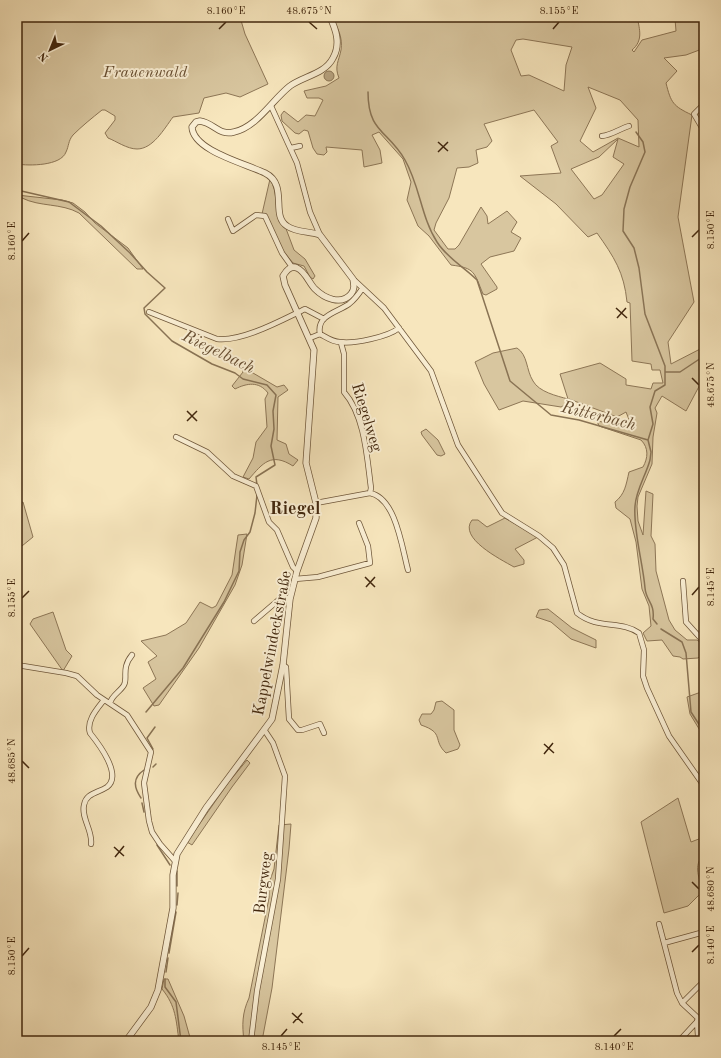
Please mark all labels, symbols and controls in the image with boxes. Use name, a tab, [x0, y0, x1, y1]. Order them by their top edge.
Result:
text: 8.160°E	[207, 6, 245, 16]
text: 48.675°N	[286, 6, 332, 16]
text: 8.155°E	[540, 6, 578, 16]
north arrow	[30, 30, 70, 70]
text: N	[37, 49, 51, 63]
park label: Frauenwald	[102, 65, 188, 81]
text: 8.150°E	[706, 211, 716, 249]
text: 8.160°E	[7, 222, 17, 260]
water label: Riegelbach	[179, 327, 257, 377]
text: 48.675°N	[706, 362, 716, 408]
street label: Riegelweg	[348, 381, 384, 454]
water label: Ritterbach	[559, 399, 638, 434]
district label: Riegel	[270, 500, 321, 518]
text: 8.145°E	[706, 568, 716, 606]
street label: Kappelwindeckstraße	[251, 569, 295, 717]
text: 8.155°E	[7, 579, 17, 617]
text: 48.685°N	[7, 738, 17, 784]
street label: Burgweg	[252, 851, 276, 915]
text: 48.680°N	[706, 866, 716, 912]
text: 8.140°E	[706, 926, 716, 964]
text: 8.150°E	[7, 937, 17, 975]
text: 8.145°E	[262, 1042, 300, 1052]
text: 8.140°E	[595, 1042, 633, 1052]

